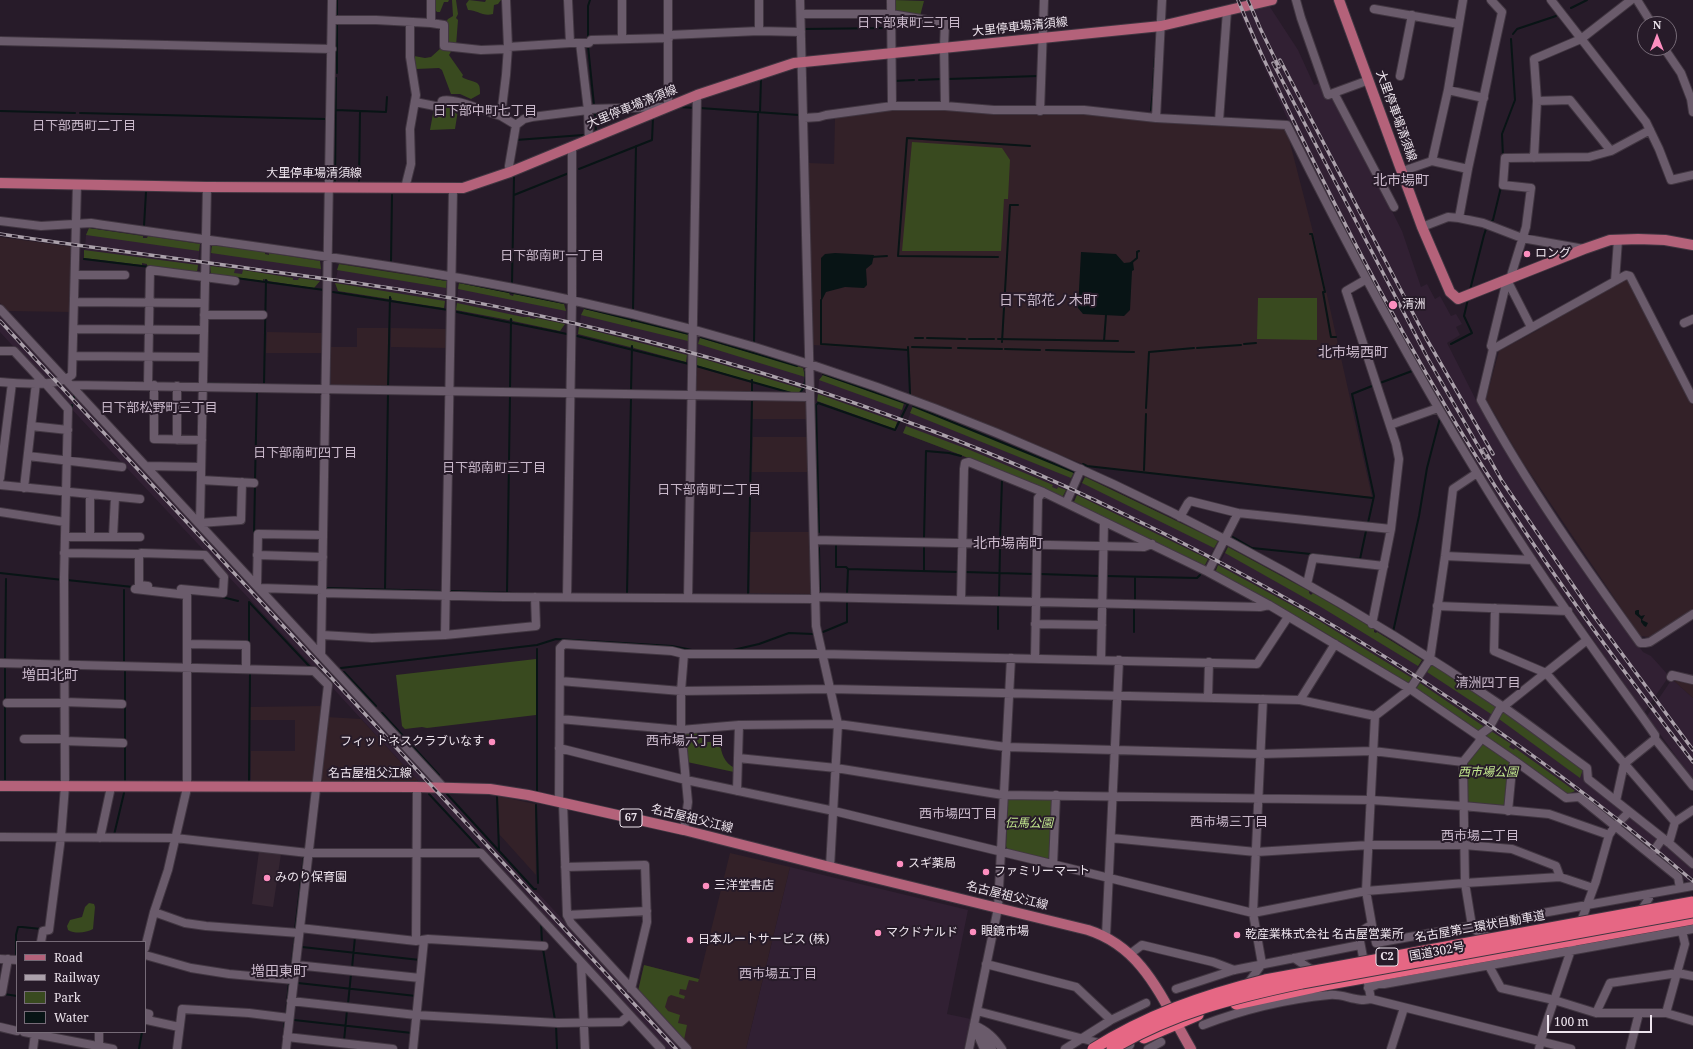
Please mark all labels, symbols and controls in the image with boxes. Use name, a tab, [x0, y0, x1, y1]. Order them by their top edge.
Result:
district label: 日下部東町三丁目	[857, 15, 961, 31]
street label: 大里停車場清須線	[972, 15, 1068, 39]
north arrow	[1637, 16, 1677, 56]
text: N	[1653, 17, 1661, 32]
street label: 大里停車場清須線	[1373, 68, 1419, 164]
street label: 大里停車場清須線	[585, 82, 679, 132]
district label: 日下部中町七丁目	[433, 103, 537, 119]
district label: 日下部西町二丁目	[32, 118, 136, 134]
street label: 大里停車場清須線	[266, 167, 362, 181]
district label: 北市場町	[1373, 173, 1429, 189]
place label: ロング	[1535, 247, 1571, 261]
district label: 日下部南町一丁目	[500, 248, 604, 264]
marker: ロング	[1522, 249, 1532, 259]
district label: 日下部花ノ木町	[999, 293, 1097, 309]
place label: 清洲	[1402, 298, 1426, 312]
marker: 清洲	[1387, 299, 1399, 311]
district label: 北市場西町	[1318, 345, 1388, 361]
district label: 日下部松野町三丁目	[101, 400, 217, 416]
district label: 日下部南町四丁目	[253, 445, 357, 461]
district label: 日下部南町三丁目	[442, 460, 546, 476]
district label: 日下部南町二丁目	[657, 482, 761, 498]
district label: 北市場南町	[973, 536, 1043, 552]
district label: 増田北町	[22, 668, 78, 684]
district label: 清洲四丁目	[1456, 675, 1520, 691]
district label: 西市場六丁目	[646, 733, 724, 749]
place label: フィットネスクラブいなす	[340, 735, 484, 749]
marker: フィットネスクラブいなす	[487, 737, 497, 747]
park label: 西市場公園	[1458, 766, 1518, 780]
street label: 名古屋祖父江線	[328, 767, 412, 781]
street label: 名古屋祖父江線	[650, 802, 734, 836]
district label: 西市場四丁目	[919, 806, 997, 822]
road number: 67	[620, 809, 642, 827]
district label: 西市場三丁目	[1190, 814, 1268, 830]
park label: 伝馬公園	[1005, 817, 1053, 831]
district label: 西市場二丁目	[1441, 828, 1519, 844]
place label: スギ薬局	[908, 857, 956, 871]
marker: スギ薬局	[895, 859, 905, 869]
place label: ファミリーマート	[994, 865, 1090, 879]
marker: ファミリーマート	[981, 867, 991, 877]
place label: みのり保育園	[275, 871, 347, 885]
marker: みのり保育園	[262, 873, 272, 883]
place label: 三洋堂書店	[714, 879, 774, 893]
street label: 名古屋祖父江線	[965, 879, 1049, 913]
marker: 三洋堂書店	[701, 881, 711, 891]
street label: 名古屋第二環状自動車道	[1414, 908, 1546, 946]
place label: 眼鏡市場	[981, 925, 1029, 939]
place label: マクドナルド	[886, 926, 958, 940]
marker: 眼鏡市場	[968, 927, 978, 937]
marker: マクドナルド	[873, 928, 883, 938]
place label: 乾産業株式会社 名古屋営業所	[1245, 928, 1404, 942]
marker: 乾産業株式会社 名古屋営業所	[1232, 930, 1242, 940]
place label: 日本ルートサービス (株)	[698, 933, 829, 947]
marker: 日本ルートサービス (株)	[685, 935, 695, 945]
street label: 国道302号	[1408, 940, 1466, 964]
legend	[16, 941, 146, 1033]
road number: C2	[1376, 948, 1398, 966]
text: Road	[54, 949, 83, 966]
district label: 増田東町	[251, 964, 307, 980]
district label: 西市場五丁目	[739, 966, 817, 982]
text: Railway	[54, 969, 100, 986]
text: Park	[54, 989, 81, 1006]
scale bar	[1549, 1007, 1654, 1033]
text: Water	[54, 1009, 89, 1026]
text: 100 m	[1554, 1013, 1589, 1030]

